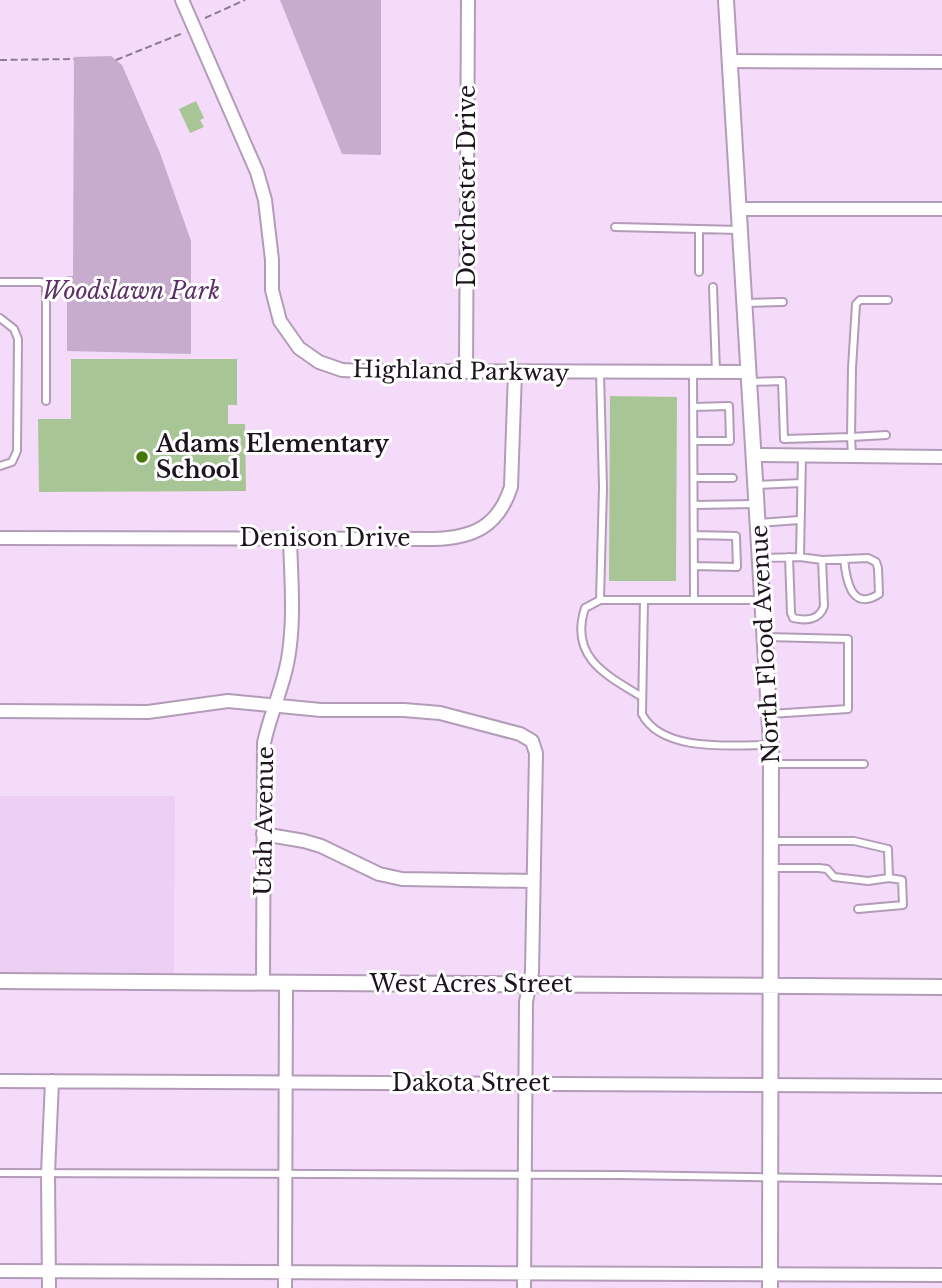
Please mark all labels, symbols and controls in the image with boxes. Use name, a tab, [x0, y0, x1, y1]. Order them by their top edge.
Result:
street label: Dorchester Drive	[453, 85, 481, 287]
park label: Woodslawn Park	[42, 277, 220, 305]
street label: Highland Parkway	[352, 355, 570, 387]
place label: Adams Elementary School	[155, 430, 390, 484]
marker: Adams Elementary School	[134, 449, 150, 465]
street label: Denison Drive	[240, 524, 410, 552]
street label: North Flood Avenue	[745, 524, 785, 764]
street label: Utah Avenue	[249, 746, 279, 896]
street label: West Acres Street	[368, 970, 573, 998]
street label: Dakota Street	[392, 1069, 550, 1097]

